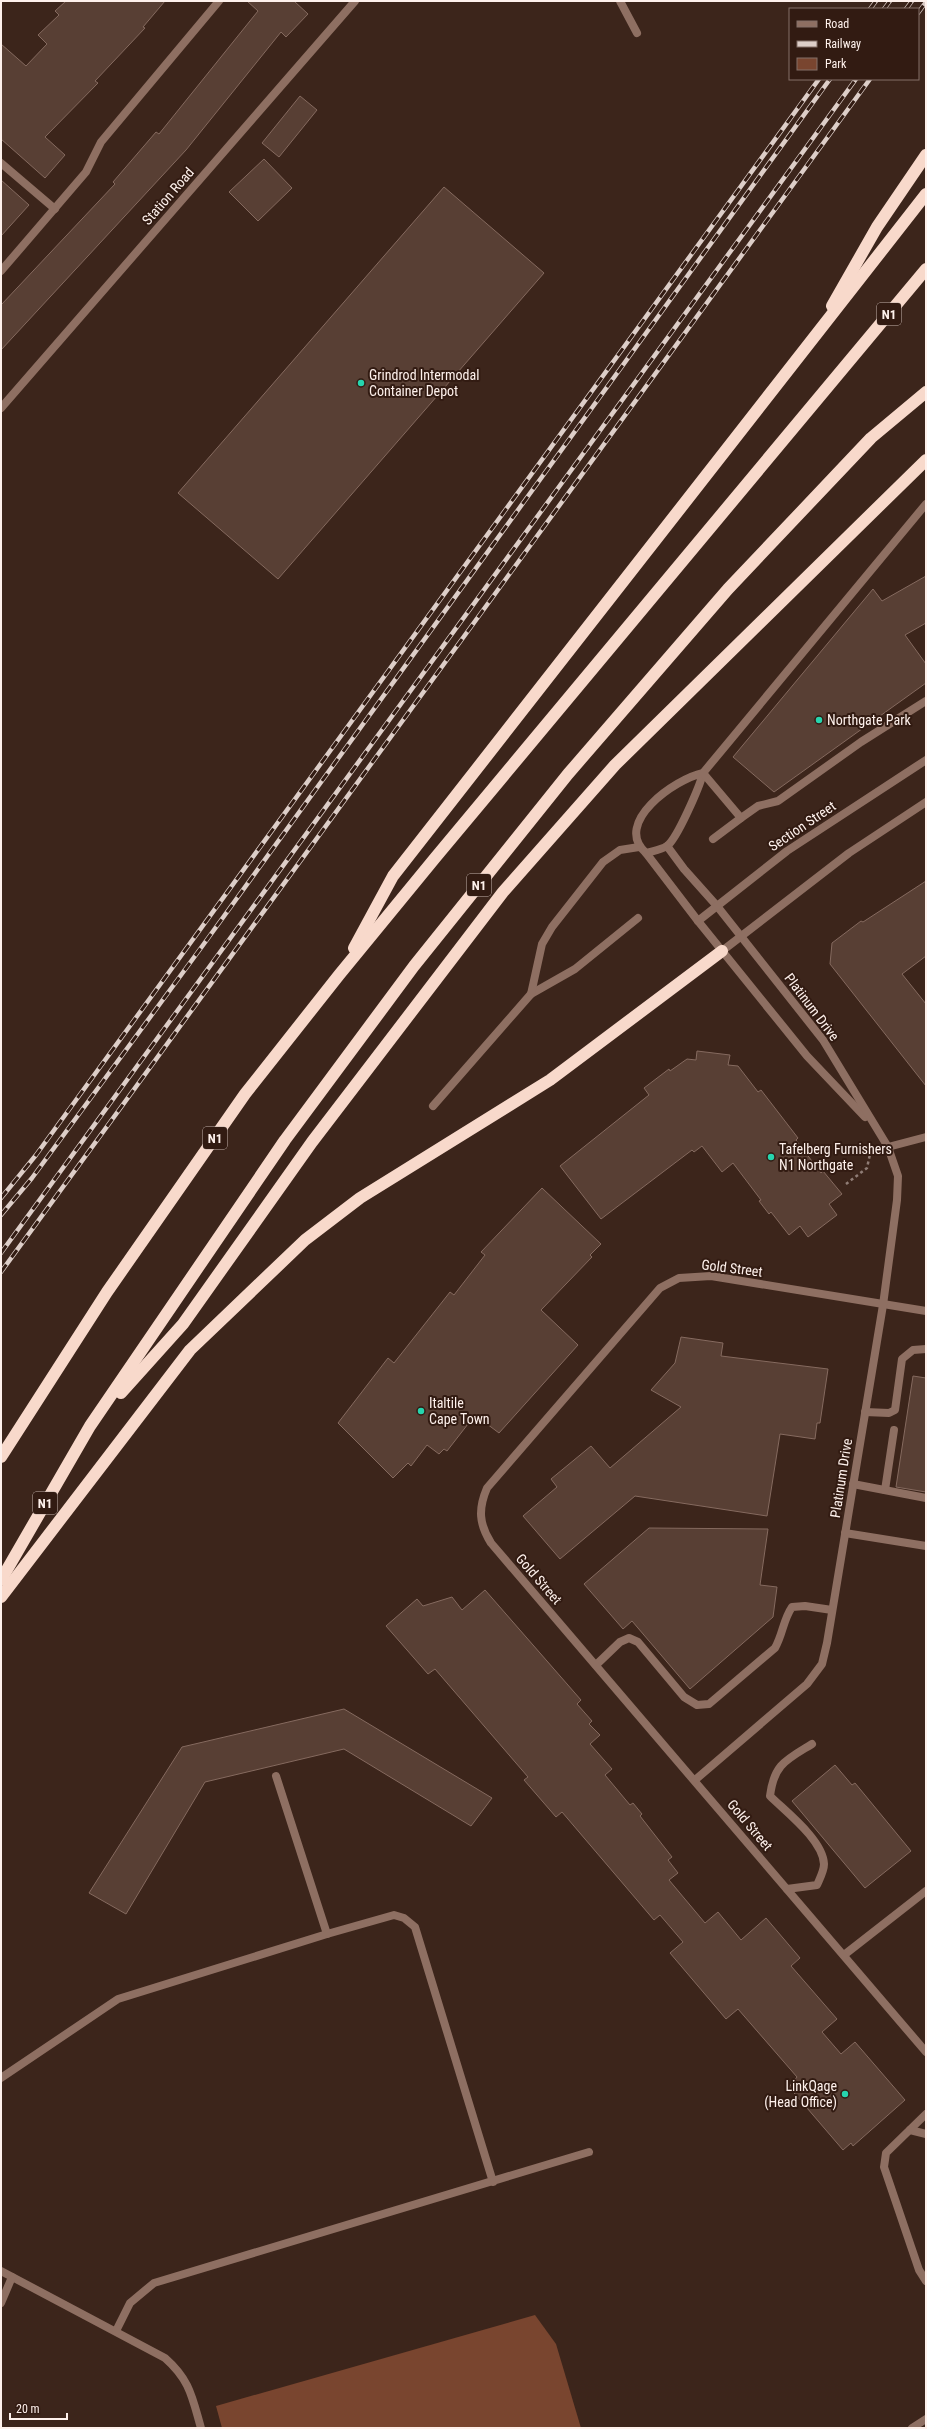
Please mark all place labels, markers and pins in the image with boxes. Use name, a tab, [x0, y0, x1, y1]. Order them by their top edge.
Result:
place label: Grindrod Intermodal Container Depot	[369, 367, 479, 399]
marker: Grindrod Intermodal Container Depot	[356, 378, 366, 388]
place label: Northgate Park	[827, 712, 911, 728]
marker: Northgate Park	[814, 715, 824, 725]
place label: Tafelberg Furnishers N1 Northgate	[779, 1141, 892, 1173]
marker: Tafelberg Furnishers N1 Northgate	[766, 1152, 776, 1162]
place label: Italtile Cape Town	[429, 1395, 490, 1427]
marker: Italtile Cape Town	[416, 1406, 426, 1416]
place label: LinkQage (Head Office)	[764, 2078, 837, 2111]
marker: LinkQage (Head Office)	[840, 2089, 850, 2099]

